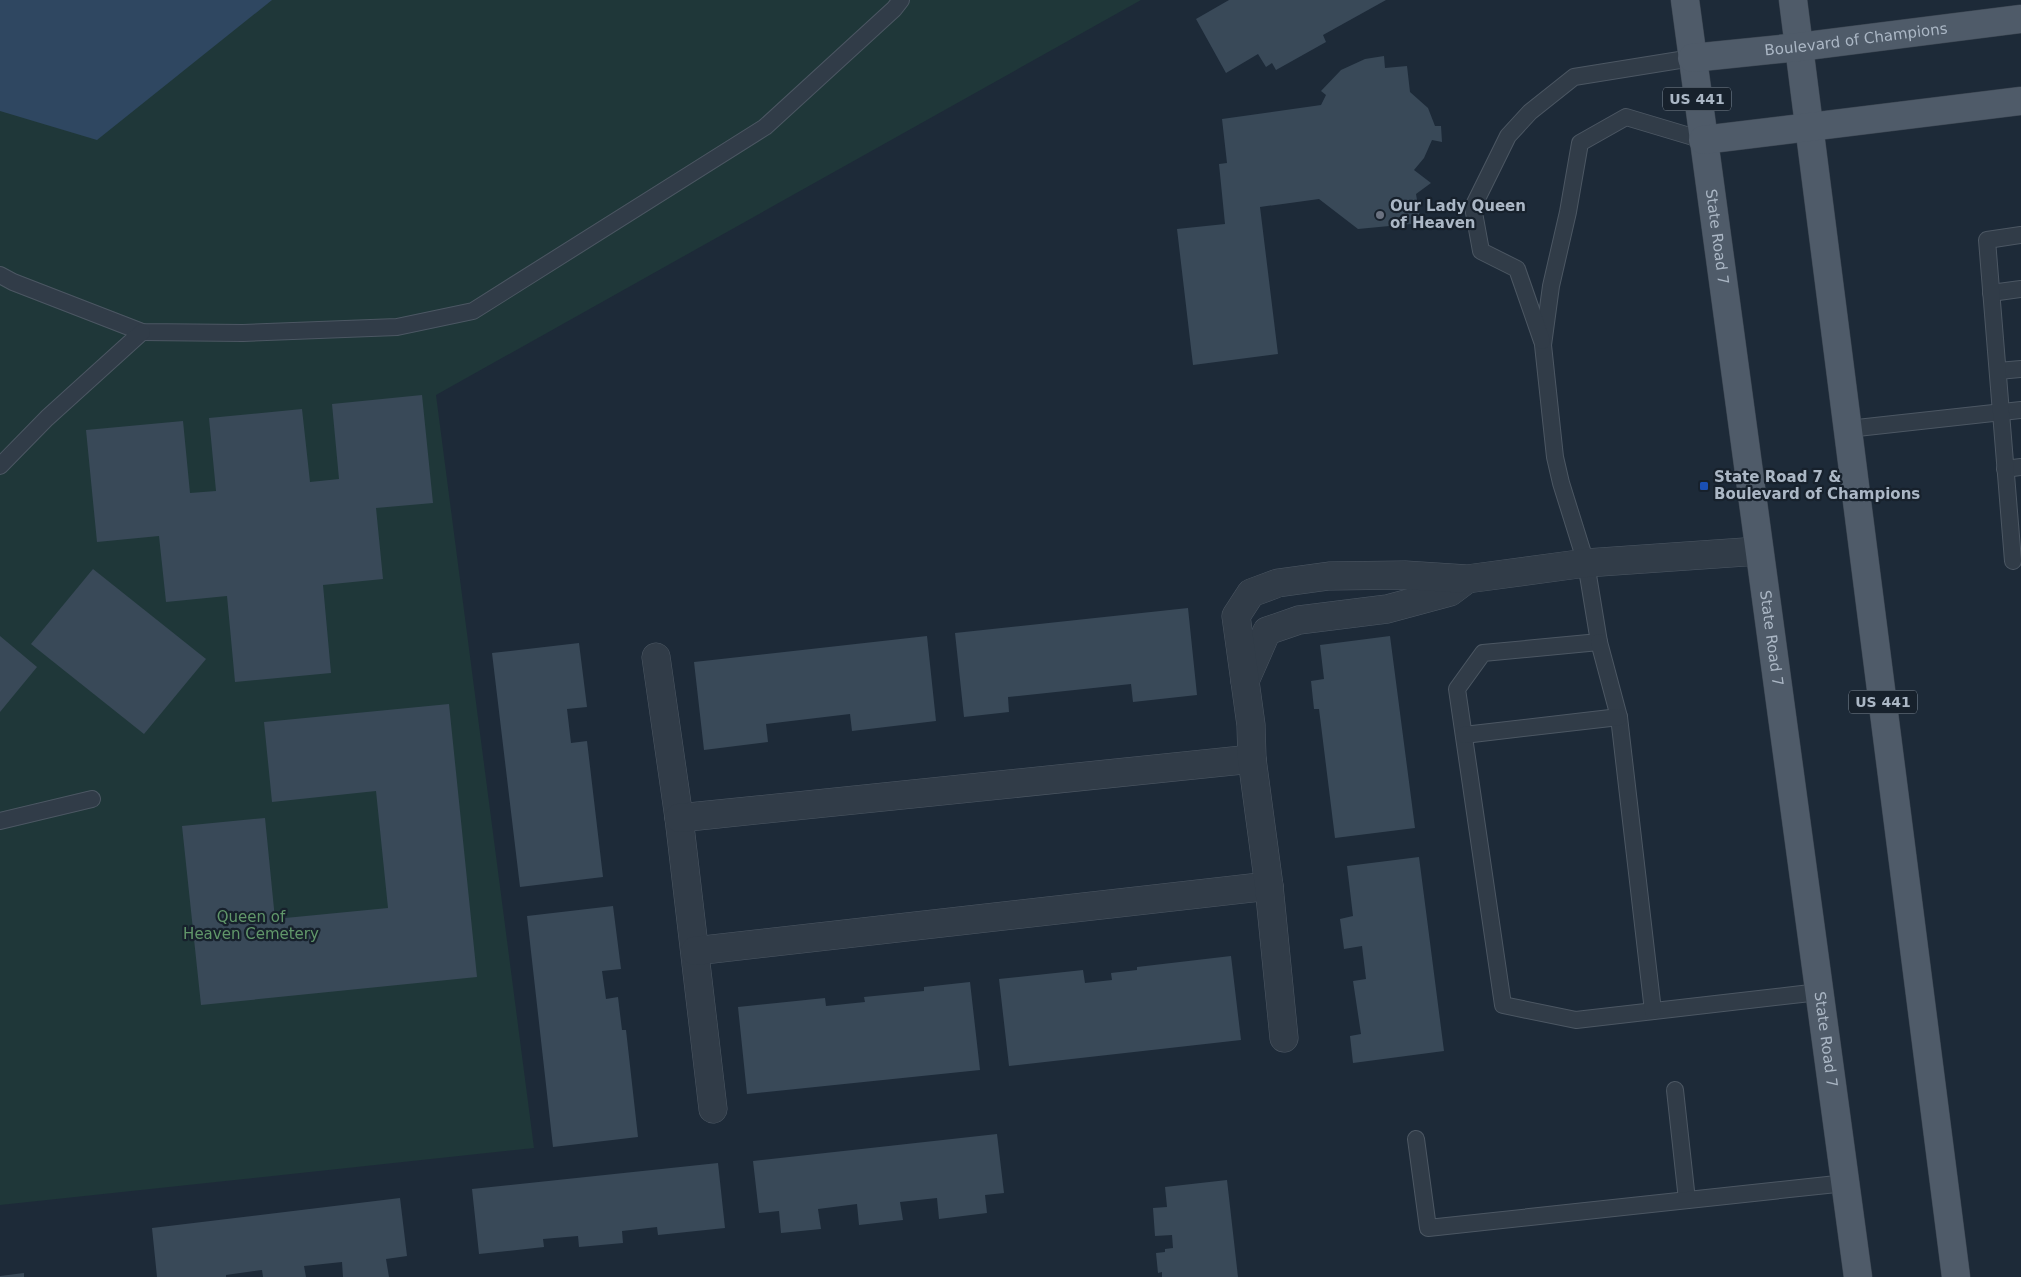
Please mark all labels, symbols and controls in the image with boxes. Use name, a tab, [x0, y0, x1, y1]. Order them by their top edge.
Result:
street label: Boulevard of Champions	[1764, 19, 1949, 59]
road number: US 441	[1663, 88, 1731, 110]
street label: State Road 7	[1702, 188, 1732, 286]
place label: Our Lady Queen of Heaven	[1390, 197, 1526, 232]
marker: Our Lady Queen of Heaven	[1374, 209, 1386, 221]
place label: State Road 7 & Boulevard of Champions	[1714, 468, 1920, 503]
marker: State Road 7 & Boulevard of Champions	[1698, 480, 1710, 492]
street label: State Road 7	[1756, 589, 1787, 687]
road number: US 441	[1849, 690, 1917, 714]
park label: Queen of Heaven Cemetery	[183, 908, 319, 943]
street label: State Road 7	[1810, 990, 1841, 1089]

